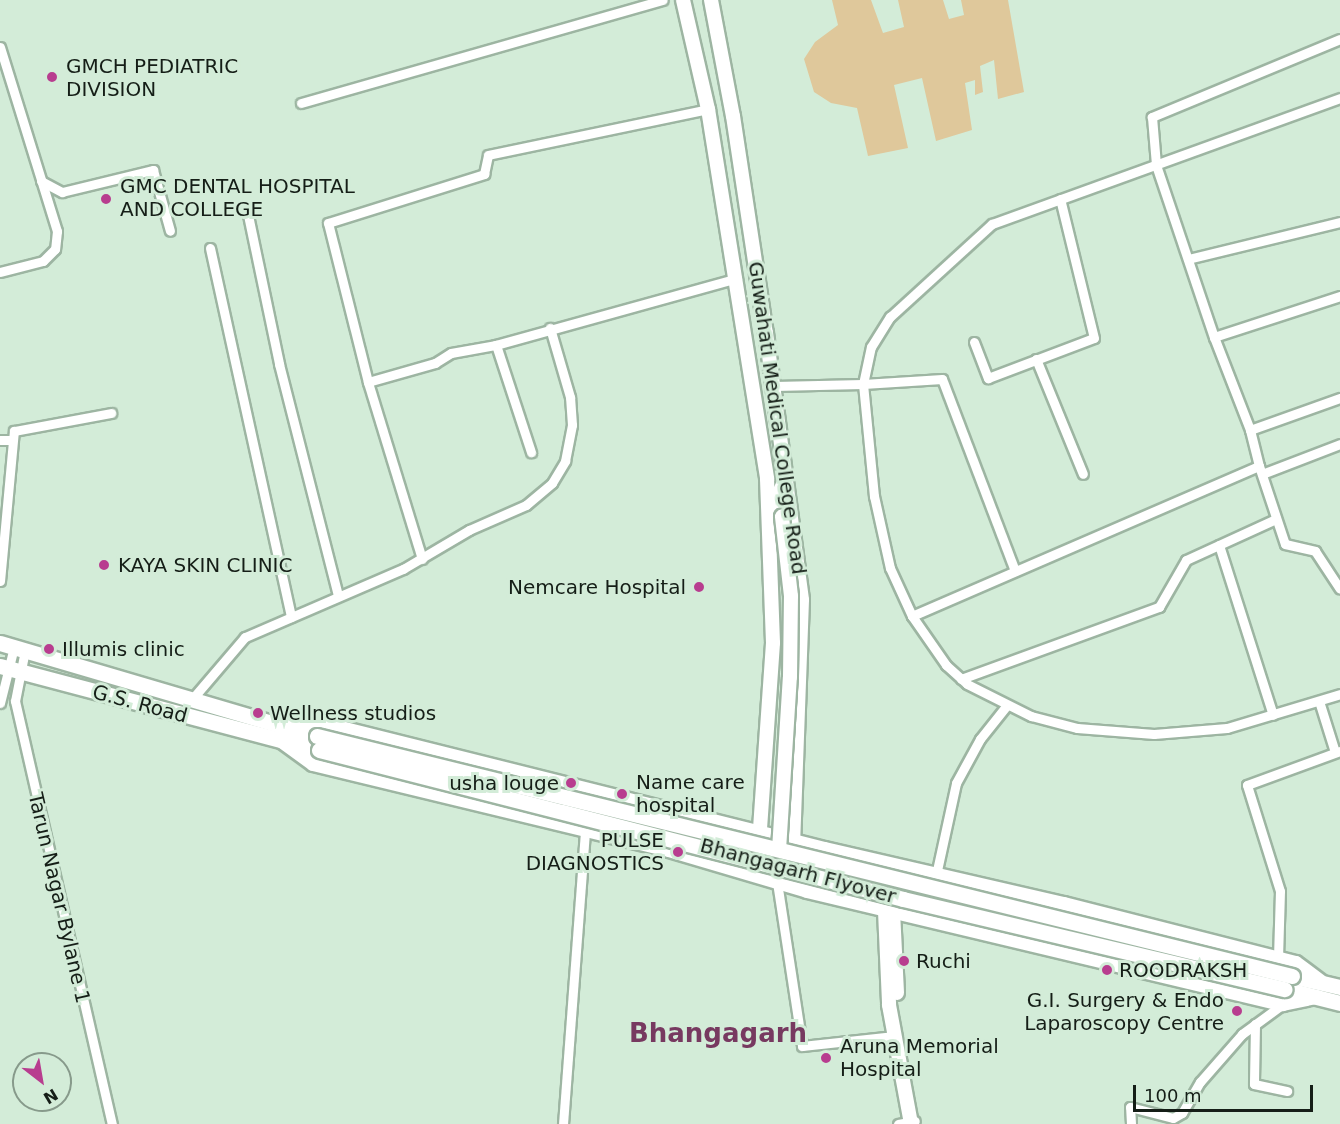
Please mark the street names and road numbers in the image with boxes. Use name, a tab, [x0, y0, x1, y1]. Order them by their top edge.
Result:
street label: Guwahati Medical College Road	[743, 260, 811, 576]
street label: G.S. Road	[90, 680, 190, 728]
street label: Tarun Nagar Bylane 1	[23, 790, 95, 1006]
street label: Bhangagarh Flyover	[698, 833, 898, 909]

